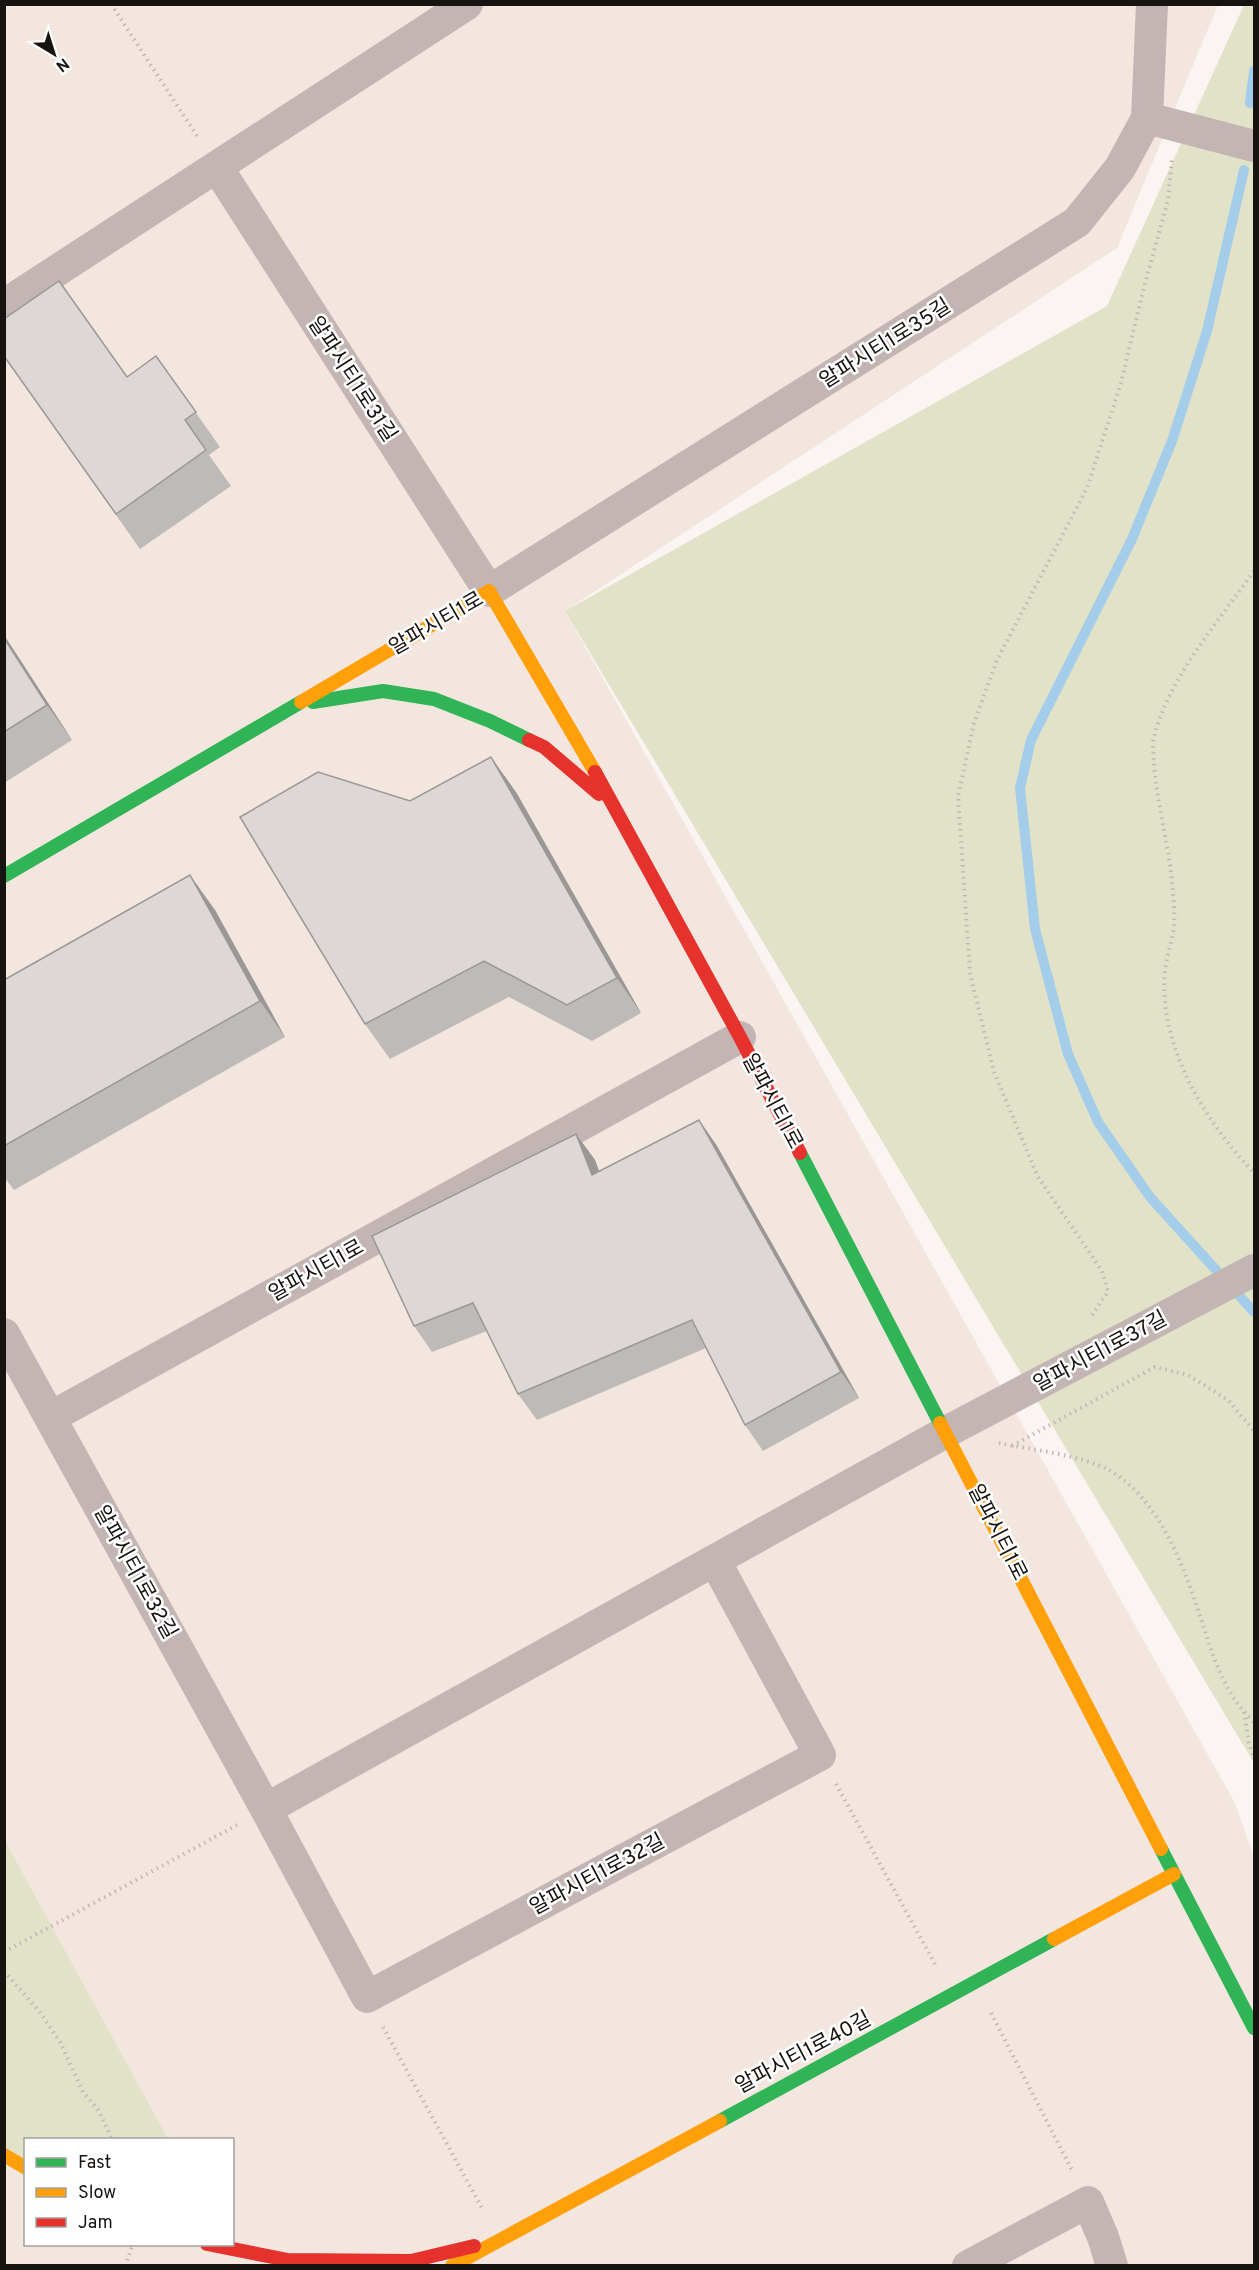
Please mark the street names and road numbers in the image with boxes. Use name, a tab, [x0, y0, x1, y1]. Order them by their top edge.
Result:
street label: 알파시티1로35길	[815, 293, 956, 395]
street label: 알파시티1로31길	[301, 312, 402, 448]
street label: 알파시티1로	[385, 586, 489, 662]
street label: 알파시티1로	[735, 1049, 808, 1154]
street label: 알파시티1로	[265, 1234, 369, 1308]
street label: 알파시티1로37길	[1029, 1306, 1172, 1399]
street label: 알파시티1로	[961, 1480, 1032, 1585]
street label: 알파시티1로32길	[87, 1501, 183, 1644]
street label: 알파시티1로32길	[526, 1828, 670, 1922]
street label: 알파시티1로40길	[731, 2006, 876, 2101]

